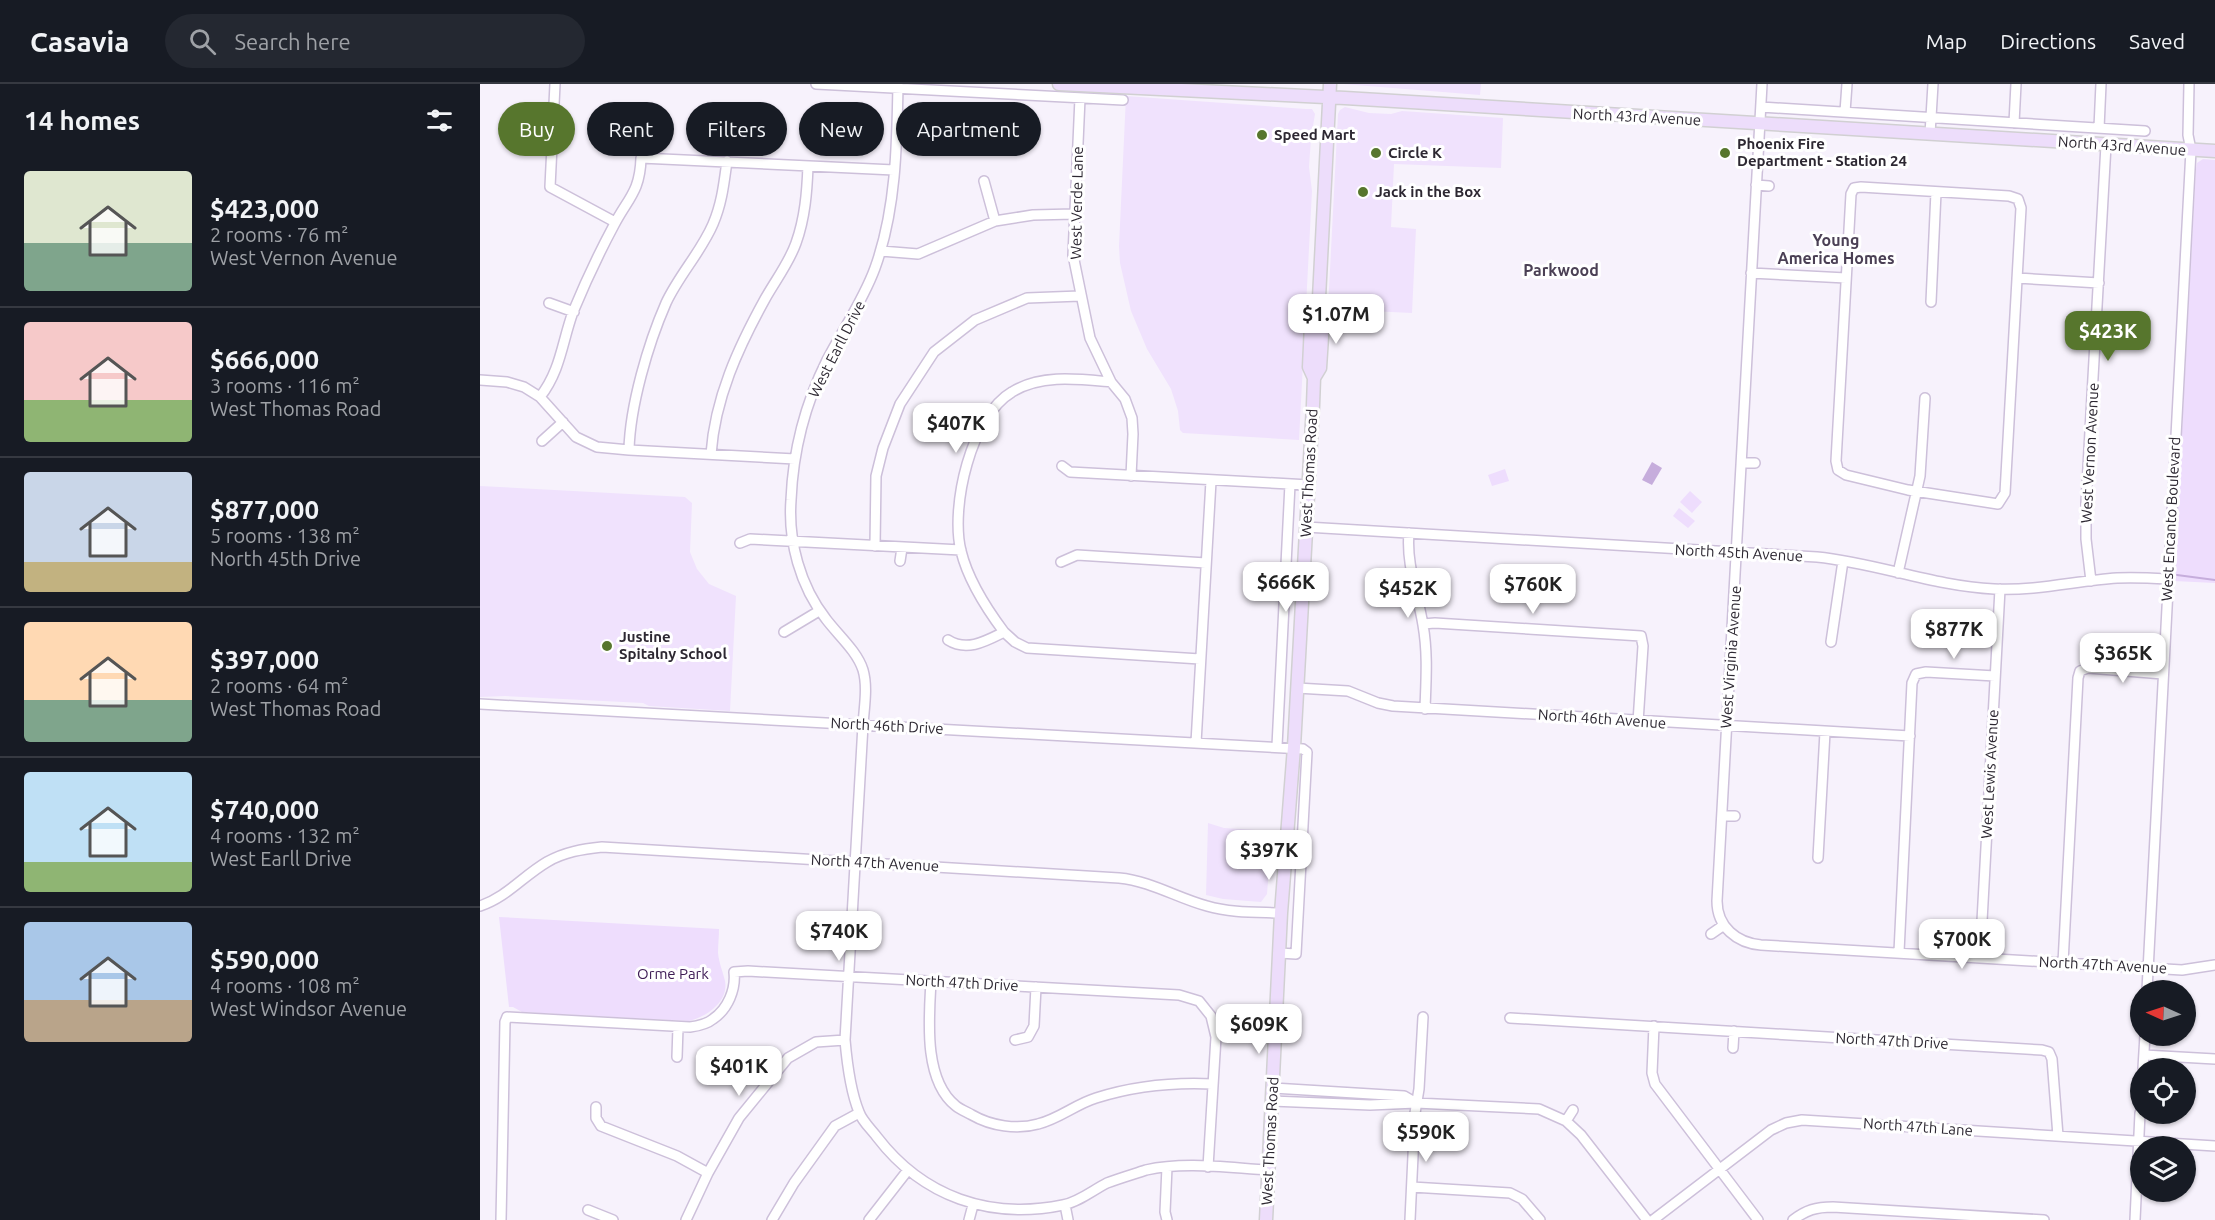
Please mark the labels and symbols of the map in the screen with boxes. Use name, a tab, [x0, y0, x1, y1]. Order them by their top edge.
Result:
street label: North 43rd Avenue	[1572, 105, 1702, 128]
place label: Speed Mart	[1274, 126, 1356, 143]
marker: Speed Mart	[1255, 128, 1269, 142]
street label: North 43rd Avenue	[2057, 133, 2187, 158]
place label: Phoenix Fire Department - Station 24	[1737, 135, 1907, 169]
place label: Circle K	[1388, 144, 1442, 161]
street label: West Verde Lane	[1067, 146, 1086, 260]
marker: Circle K	[1369, 146, 1383, 160]
marker: Phoenix Fire Department - Station 24	[1718, 146, 1732, 160]
place label: Jack in the Box	[1375, 183, 1481, 200]
marker: Jack in the Box	[1356, 185, 1370, 199]
district label: Young America Homes	[1777, 231, 1895, 267]
district label: Parkwood	[1523, 261, 1599, 279]
pin: $1.07M	[1287, 294, 1385, 345]
street label: West Earll Drive	[805, 298, 868, 400]
pin: $423K	[2066, 311, 2150, 362]
street label: West Vernon Avenue	[2077, 382, 2102, 524]
pin: $407K	[914, 403, 998, 454]
street label: West Thomas Road	[1297, 408, 1320, 538]
street label: West Encanto Boulevard	[2158, 436, 2183, 602]
street label: North 45th Avenue	[1674, 541, 1804, 564]
pin: $666K	[1244, 562, 1328, 613]
pin: $760K	[1491, 564, 1575, 615]
pin: $452K	[1366, 568, 1450, 619]
street label: West Virginia Avenue	[1717, 585, 1744, 729]
pin: $877K	[1912, 609, 1996, 660]
place label: Justine Spitalny School	[619, 628, 727, 662]
pin: $365K	[2081, 633, 2165, 684]
marker: Justine Spitalny School	[600, 639, 614, 653]
street label: North 46th Avenue	[1537, 706, 1667, 731]
street label: West Lewis Avenue	[1978, 709, 2001, 839]
street label: North 46th Drive	[830, 714, 944, 737]
pin: $397K	[1227, 830, 1311, 881]
street label: North 47th Avenue	[810, 851, 940, 874]
pin: $740K	[797, 911, 881, 962]
pin: $700K	[1920, 919, 2004, 970]
street label: North 47th Avenue	[2038, 953, 2168, 976]
park label: Orme Park	[637, 965, 709, 982]
street label: North 47th Drive	[905, 971, 1019, 994]
north arrow	[2130, 980, 2196, 1046]
pin: $609K	[1217, 1004, 1301, 1055]
street label: North 47th Drive	[1835, 1029, 1949, 1052]
pin: $401K	[697, 1046, 781, 1097]
street label: West Thomas Road	[1258, 1076, 1281, 1206]
pin: $590K	[1384, 1112, 1468, 1163]
street label: North 47th Lane	[1863, 1114, 1974, 1139]

